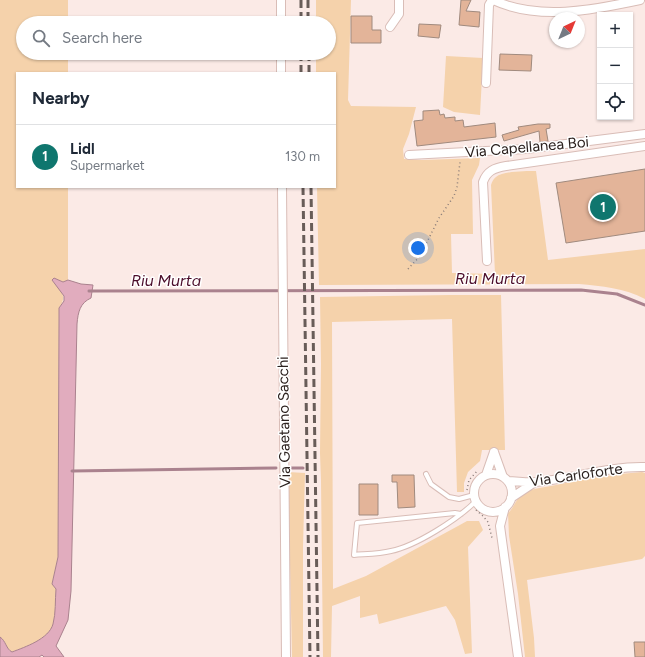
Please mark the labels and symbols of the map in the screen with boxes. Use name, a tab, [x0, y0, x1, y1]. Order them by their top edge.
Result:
north arrow	[549, 12, 585, 48]
street label: Via Capellanea Boi	[464, 133, 590, 161]
pin: 1	[590, 192, 616, 222]
your location	[408, 238, 428, 258]
water label: Riu Murta	[455, 269, 525, 288]
water label: Riu Murta	[131, 271, 201, 290]
street label: Via Gaetano Sacchi	[274, 356, 294, 488]
street label: Via Carloforte	[528, 460, 624, 490]

